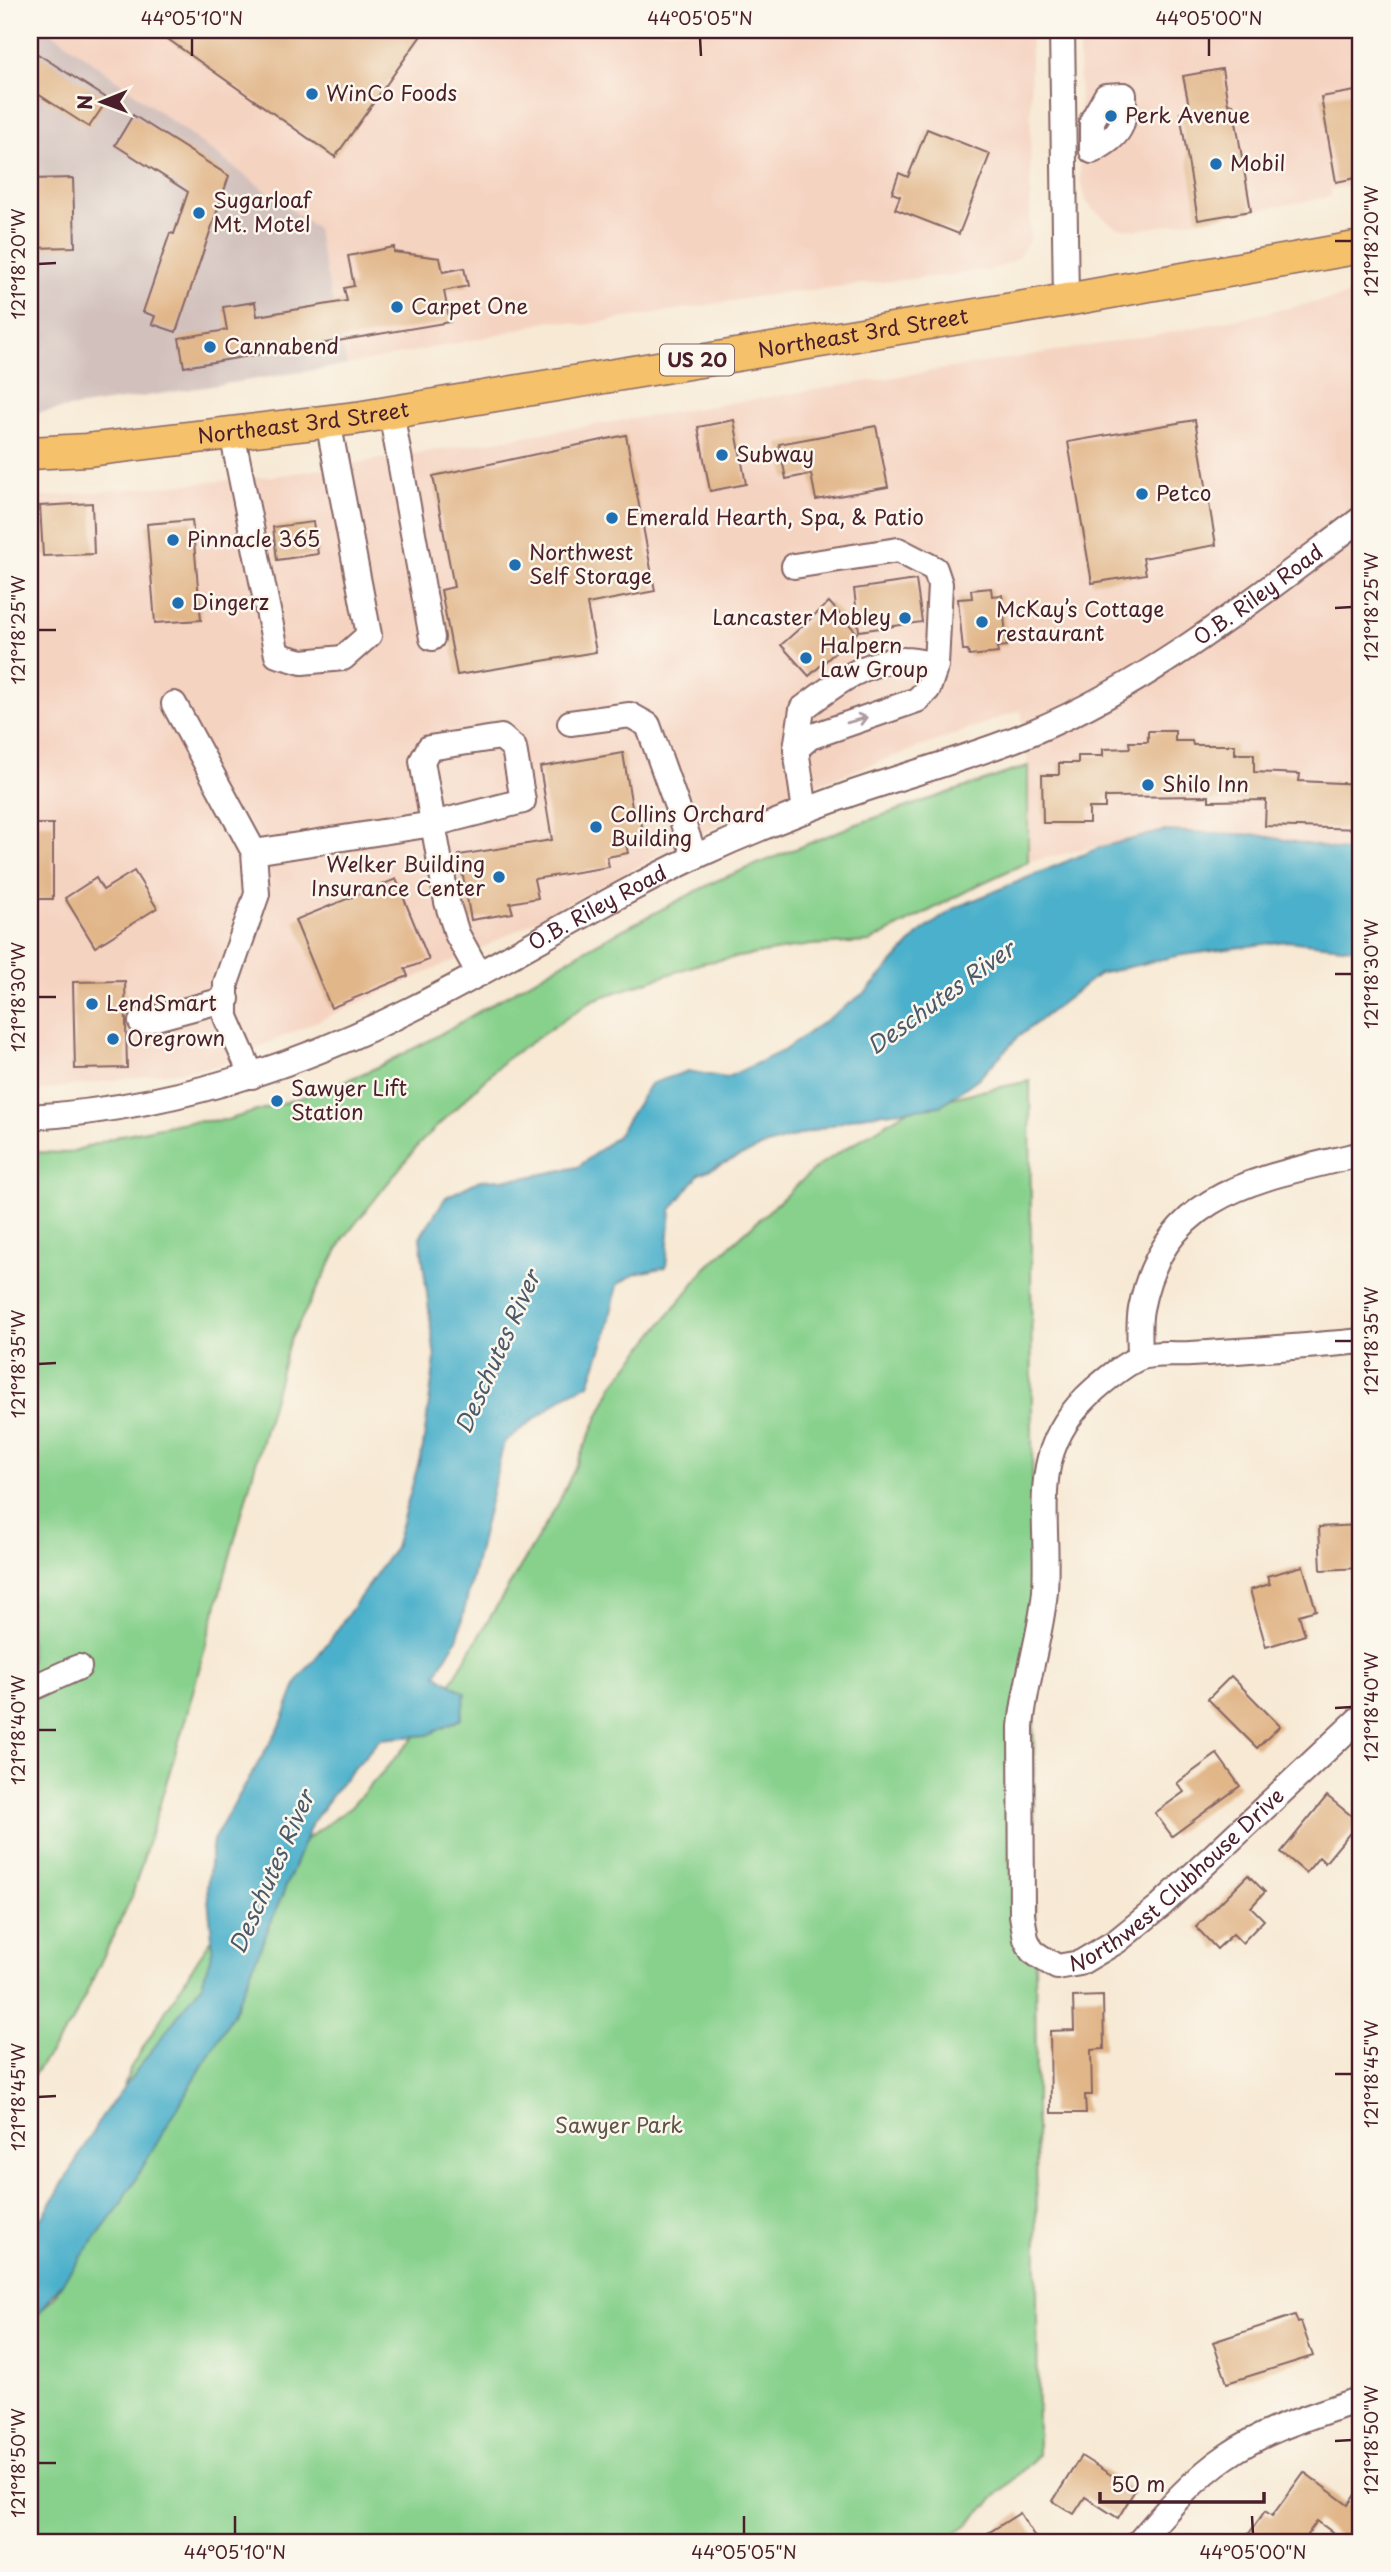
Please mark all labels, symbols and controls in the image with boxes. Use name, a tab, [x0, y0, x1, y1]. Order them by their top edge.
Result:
text: 44°05'10"N	[141, 4, 243, 31]
text: 44°05'05"N	[647, 4, 753, 31]
text: 44°05'00"N	[1155, 4, 1263, 31]
north arrow	[66, 66, 136, 136]
place label: WinCo Foods	[326, 76, 457, 108]
marker: WinCo Foods	[304, 86, 320, 102]
text: N	[70, 95, 98, 110]
place label: Perk Avenue	[1125, 98, 1250, 130]
marker: Perk Avenue	[1103, 108, 1119, 124]
place label: Mobil	[1230, 146, 1285, 178]
marker: Mobil	[1208, 156, 1224, 172]
place label: Sugarloaf Mt. Motel	[213, 183, 313, 239]
text: 121°18'20"W	[1357, 185, 1384, 296]
marker: Sugarloaf Mt. Motel	[191, 205, 207, 221]
text: 121°18'20"W	[4, 208, 31, 319]
place label: Carpet One	[411, 289, 528, 321]
marker: Carpet One	[389, 299, 405, 315]
street label: Northeast 3rd Street	[755, 299, 970, 365]
place label: Cannabend	[224, 329, 339, 361]
marker: Cannabend	[202, 339, 218, 355]
road number: US 20	[660, 344, 734, 376]
street label: Northeast 3rd Street	[196, 392, 411, 451]
place label: Subway	[736, 437, 814, 469]
marker: Subway	[714, 447, 730, 463]
place label: Petco	[1156, 476, 1211, 508]
marker: Petco	[1134, 486, 1150, 502]
place label: Emerald Hearth, Spa, & Patio	[626, 500, 924, 532]
marker: Emerald Hearth, Spa, & Patio	[604, 510, 620, 526]
place label: Pinnacle 365	[187, 522, 320, 554]
marker: Pinnacle 365	[165, 532, 181, 548]
place label: Northwest Self Storage	[529, 535, 652, 591]
street label: O.B. Riley Road	[1186, 535, 1329, 652]
text: 121°18'25"W	[1357, 552, 1384, 662]
marker: Northwest Self Storage	[507, 557, 523, 573]
text: 121°18'25"W	[4, 575, 31, 685]
place label: Dingerz	[192, 585, 269, 617]
place label: McKay’s Cottage restaurant	[996, 592, 1164, 648]
marker: Dingerz	[170, 595, 186, 611]
place label: Lancaster Mobley	[712, 600, 891, 632]
marker: Lancaster Mobley	[897, 610, 913, 626]
marker: McKay’s Cottage restaurant	[974, 614, 990, 630]
place label: Halpern Law Group	[820, 628, 928, 684]
marker: Halpern Law Group	[798, 650, 814, 666]
one-way arrow	[846, 712, 868, 725]
place label: Shilo Inn	[1162, 767, 1249, 799]
marker: Shilo Inn	[1140, 777, 1156, 793]
place label: Collins Orchard Building	[610, 797, 765, 853]
marker: Collins Orchard Building	[588, 819, 604, 835]
place label: Welker Building Insurance Center	[311, 847, 485, 903]
street label: O.B. Riley Road	[521, 855, 672, 957]
marker: Welker Building Insurance Center	[491, 869, 507, 885]
text: 121°18'30"W	[1357, 918, 1384, 1029]
water label: Deschutes River	[859, 929, 1024, 1062]
text: 121°18'30"W	[4, 941, 31, 1052]
place label: LendSmart	[106, 986, 217, 1018]
marker: LendSmart	[84, 996, 100, 1012]
place label: Oregrown	[127, 1021, 225, 1053]
marker: Oregrown	[105, 1031, 121, 1047]
place label: Sawyer Lift Station	[291, 1071, 407, 1127]
marker: Sawyer Lift Station	[269, 1093, 285, 1109]
water label: Deschutes River	[445, 1261, 550, 1438]
text: 121°18'35"W	[1357, 1286, 1384, 1395]
text: 121°18'35"W	[4, 1309, 31, 1418]
text: 121°18'40"W	[1357, 1652, 1384, 1762]
text: 121°18'40"W	[4, 1675, 31, 1785]
street label: Northwest Clubhouse Drive	[1067, 1779, 1290, 1979]
water label: Deschutes River	[219, 1781, 324, 1958]
text: 121°18'45"W	[1357, 2020, 1384, 2128]
text: 121°18'45"W	[4, 2043, 31, 2151]
park label: Sawyer Park	[555, 2108, 683, 2140]
text: 121°18'50"W	[1357, 2385, 1384, 2495]
text: 121°18'50"W	[4, 2408, 31, 2518]
scale bar	[1100, 2460, 1265, 2504]
text: 50 m	[1111, 2467, 1165, 2499]
text: 44°05'10"N	[184, 2538, 286, 2565]
text: 44°05'05"N	[691, 2538, 797, 2565]
text: 44°05'00"N	[1199, 2538, 1307, 2565]

